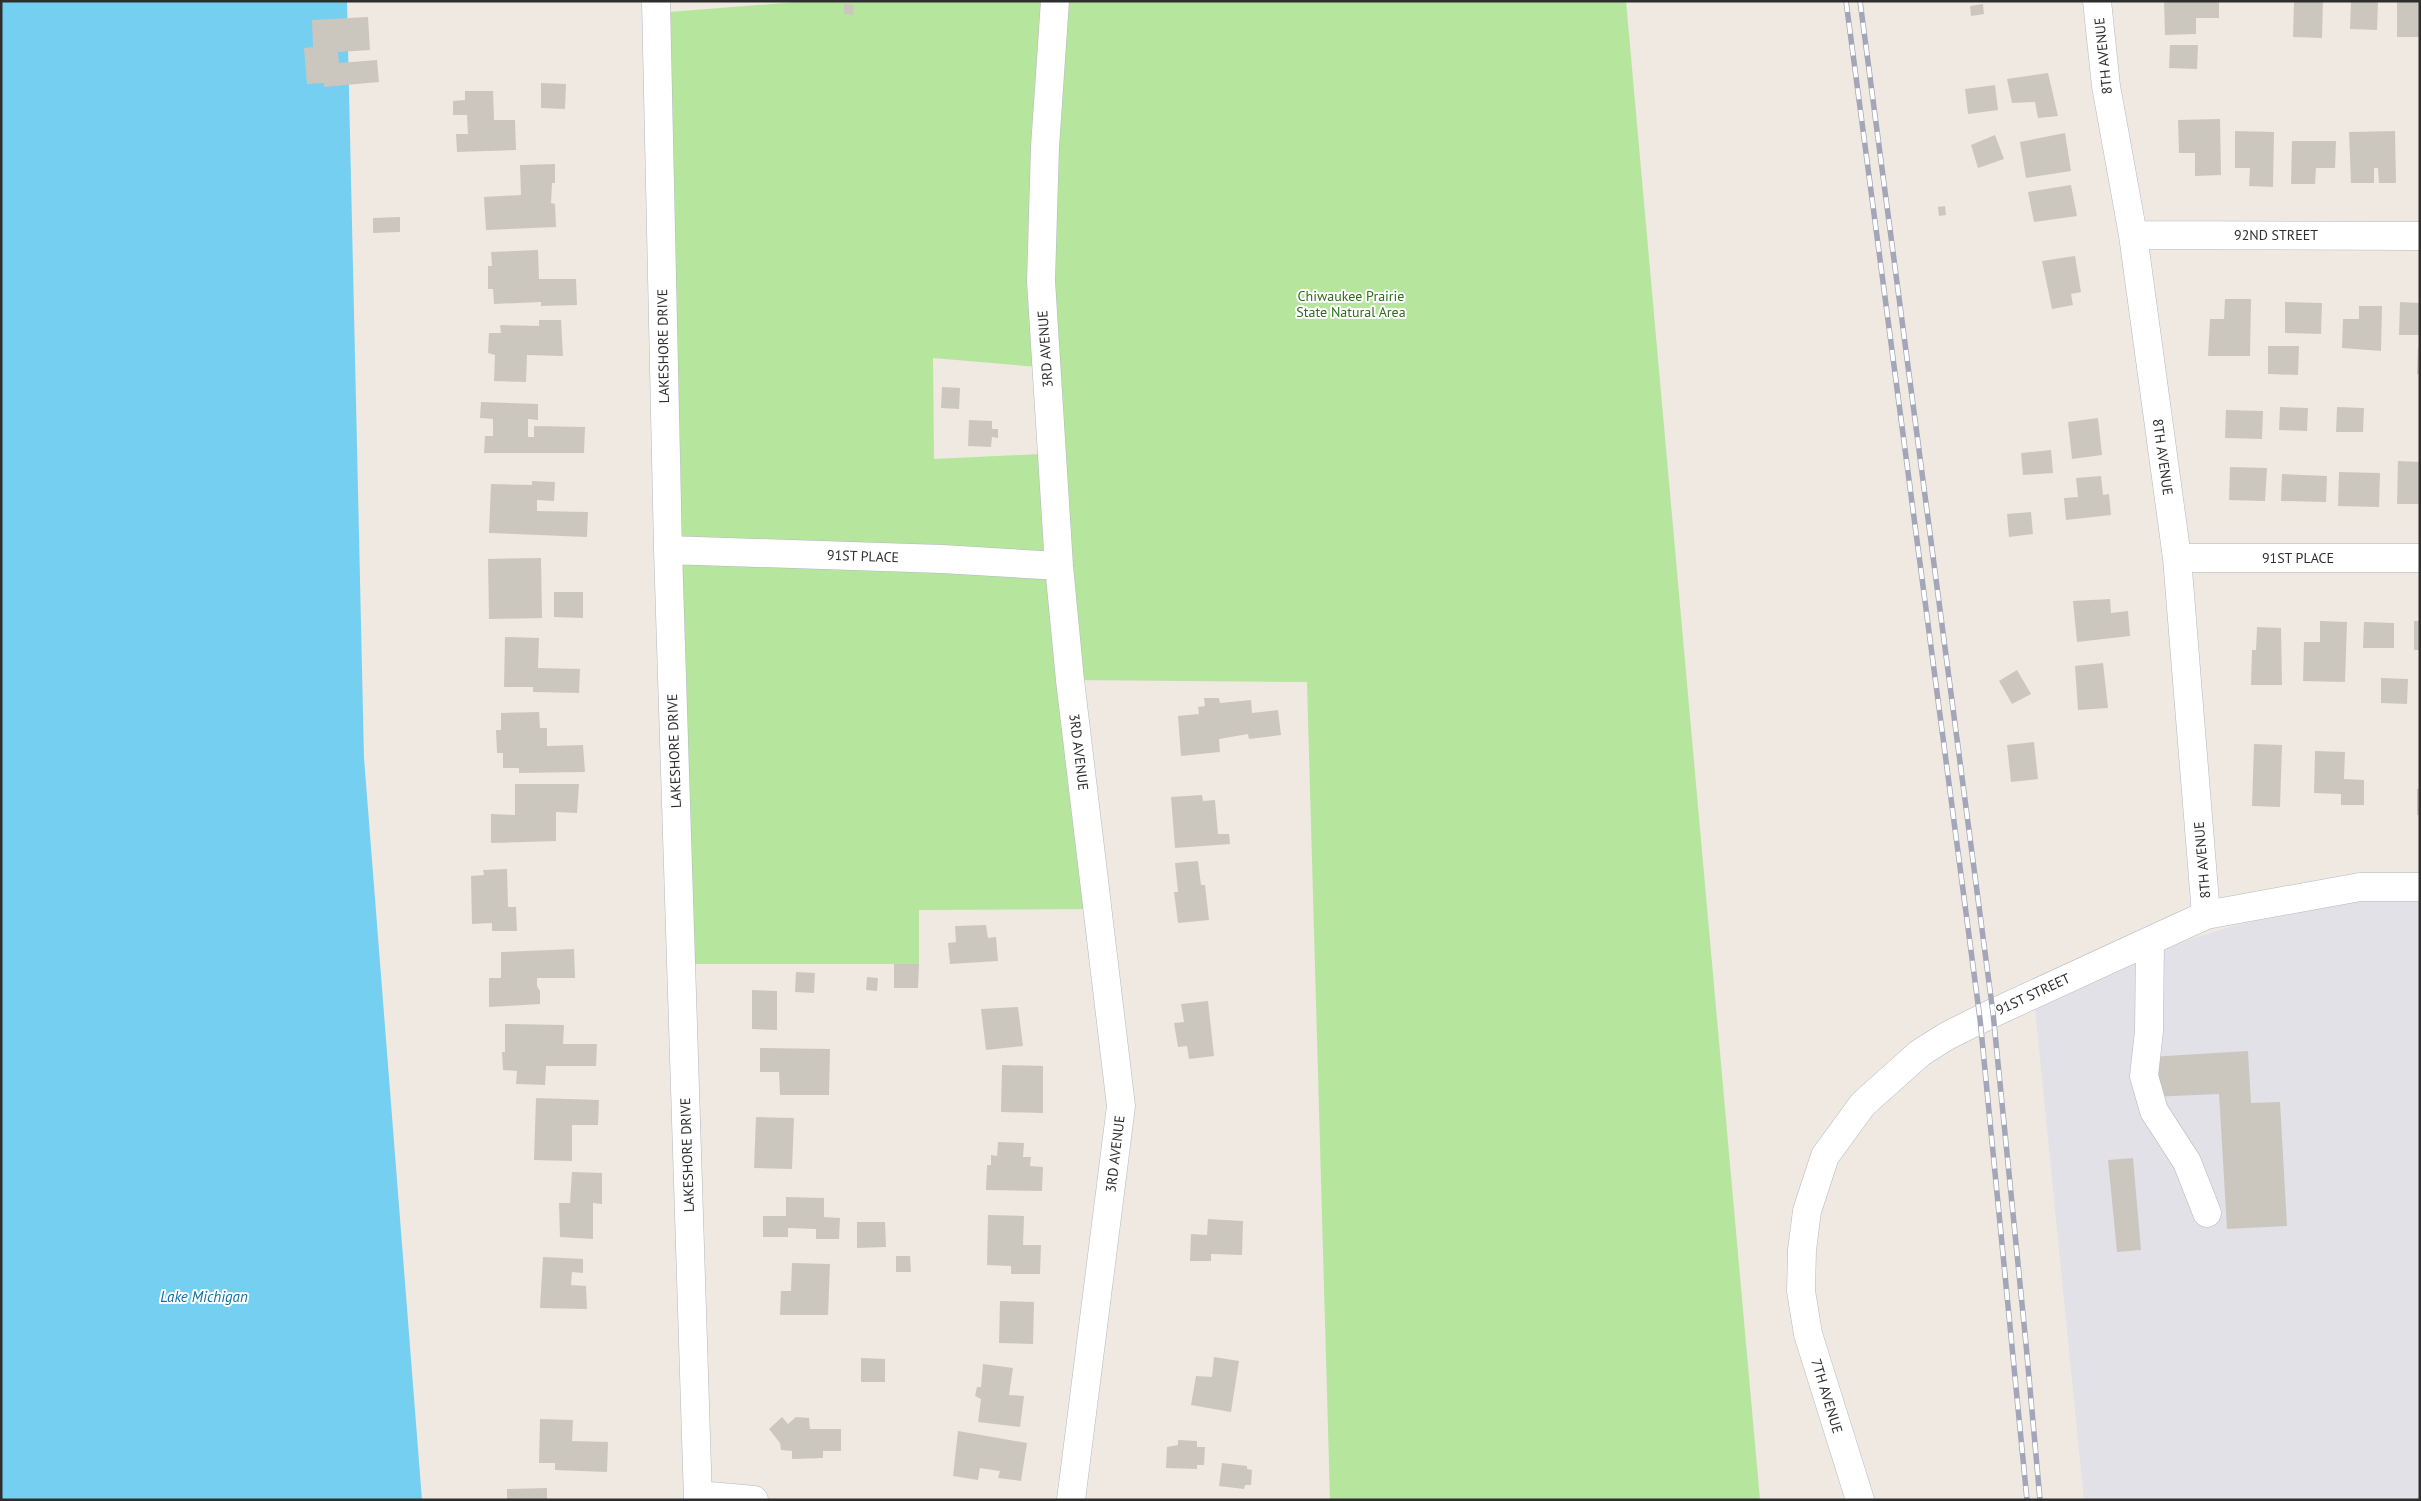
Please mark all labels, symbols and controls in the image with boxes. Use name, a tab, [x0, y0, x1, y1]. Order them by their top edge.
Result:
street label: 8TH AVENUE	[2090, 17, 2116, 95]
street label: 92ND STREET	[2234, 226, 2318, 244]
park label: Chiwaukee Prairie State Natural Area	[1296, 287, 1406, 321]
street label: LAKESHORE DRIVE	[653, 289, 673, 403]
street label: 3RD AVENUE	[1033, 310, 1057, 388]
street label: 8TH AVENUE	[2149, 418, 2177, 496]
street label: 91ST PLACE	[827, 546, 899, 566]
street label: 91ST PLACE	[2262, 549, 2334, 567]
street label: LAKESHORE DRIVE	[663, 693, 685, 809]
street label: 3RD AVENUE	[1065, 712, 1093, 792]
street label: 8TH AVENUE	[2190, 821, 2214, 899]
street label: 91ST STREET	[1993, 969, 2073, 1019]
street label: LAKESHORE DRIVE	[676, 1097, 698, 1213]
street label: 3RD AVENUE	[1101, 1114, 1129, 1194]
water label: Lake Michigan	[160, 1287, 248, 1306]
street label: 7TH AVENUE	[1807, 1356, 1847, 1436]

